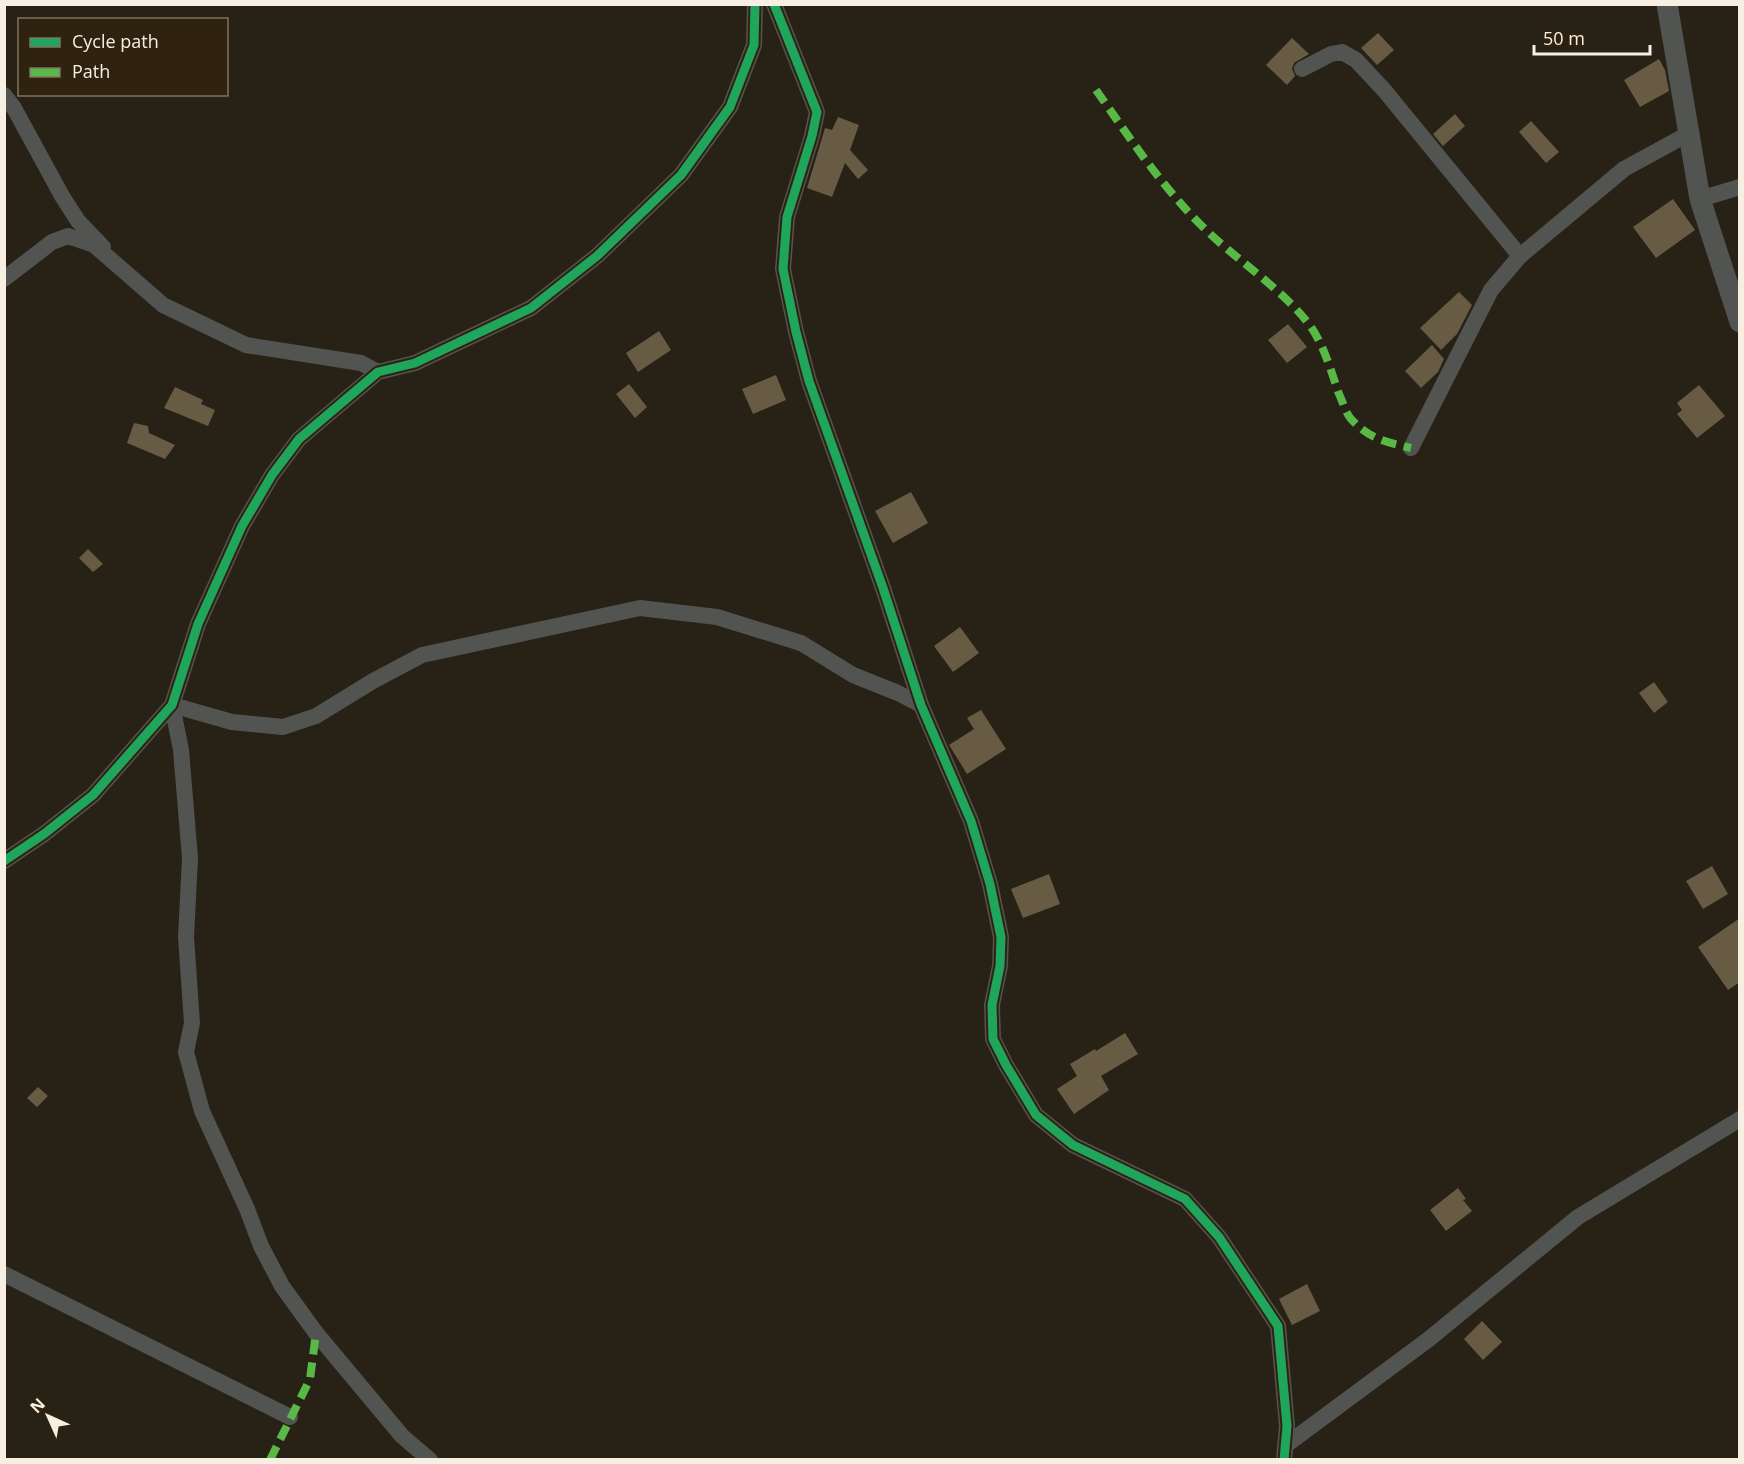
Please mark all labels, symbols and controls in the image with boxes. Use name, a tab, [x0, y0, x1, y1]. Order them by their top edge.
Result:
legend	[18, 18, 228, 96]
scale bar	[1534, 18, 1650, 56]
text: 50 m	[1543, 26, 1585, 50]
text: Cycle path	[72, 29, 159, 53]
text: Path	[72, 59, 110, 83]
north arrow	[18, 1386, 78, 1446]
text: N	[25, 1393, 50, 1418]

